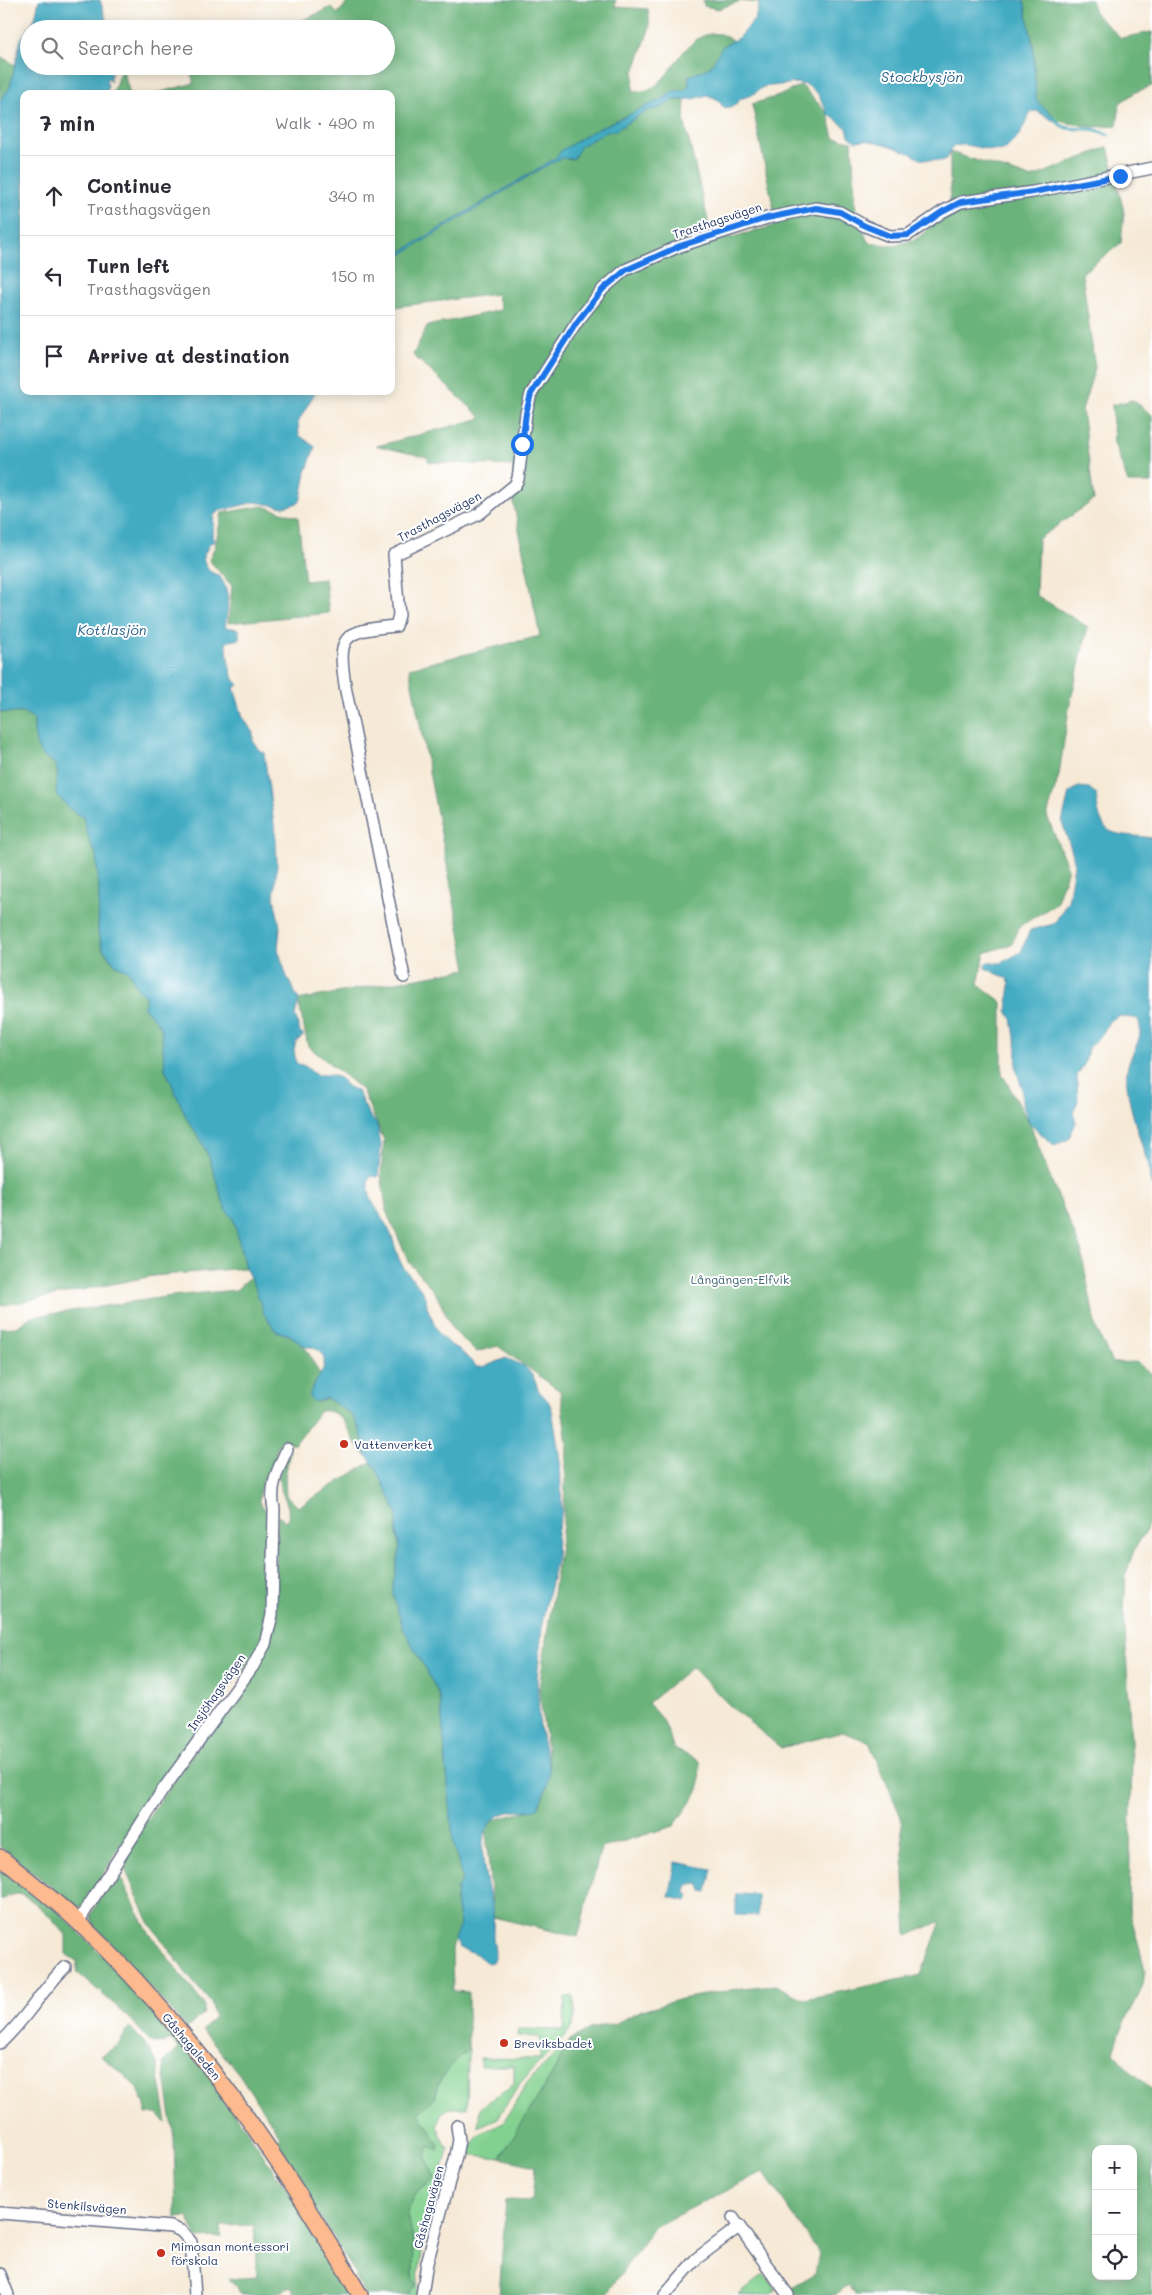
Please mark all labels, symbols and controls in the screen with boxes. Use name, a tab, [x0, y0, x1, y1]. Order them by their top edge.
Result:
search box	[20, 20, 395, 75]
icon: search	[38, 34, 66, 62]
text: Search here	[78, 35, 194, 60]
water label: Stockbysjön	[881, 67, 963, 86]
text: 7 min	[40, 109, 95, 136]
text: Walk · 490 m	[275, 112, 375, 133]
route end	[1109, 165, 1132, 188]
text: Continue	[87, 173, 172, 198]
icon: ahead	[40, 182, 68, 210]
text: 340 m	[328, 185, 375, 206]
text: Trasthagsvägen	[87, 198, 211, 219]
street label: Trasthagsvägen	[670, 198, 764, 242]
text: Turn left	[87, 253, 170, 278]
icon: left	[40, 262, 68, 290]
text: 150 m	[331, 265, 375, 286]
text: Trasthagsvägen	[87, 278, 211, 299]
icon: arrive	[40, 342, 68, 370]
text: Arrive at destination	[87, 343, 290, 368]
route start	[511, 433, 534, 456]
street label: Trasthagsvägen	[394, 487, 484, 545]
water label: Kottlasjön	[78, 620, 147, 639]
park label: Långängen-Elfvik	[691, 1271, 789, 1287]
place label: Vattenverket	[354, 1436, 433, 1452]
marker: Vattenverket	[338, 1438, 350, 1450]
street label: Insjöhagsvägen	[184, 1650, 248, 1734]
street label: Gåshagaleden	[159, 2009, 225, 2083]
place label: Breviksbadet	[514, 2035, 593, 2051]
marker: Breviksbadet	[498, 2037, 510, 2049]
map controls	[1092, 2145, 1137, 2280]
button: +	[1092, 2145, 1137, 2190]
street label: Gåshagavägen	[409, 2164, 447, 2250]
button: −	[1092, 2190, 1137, 2235]
street label: Stenkilsvägen	[47, 2195, 127, 2217]
button: locate	[1092, 2235, 1137, 2280]
place label: Mimosan montessori förskola	[171, 2238, 289, 2268]
marker: Mimosan montessori förskola	[155, 2247, 167, 2259]

